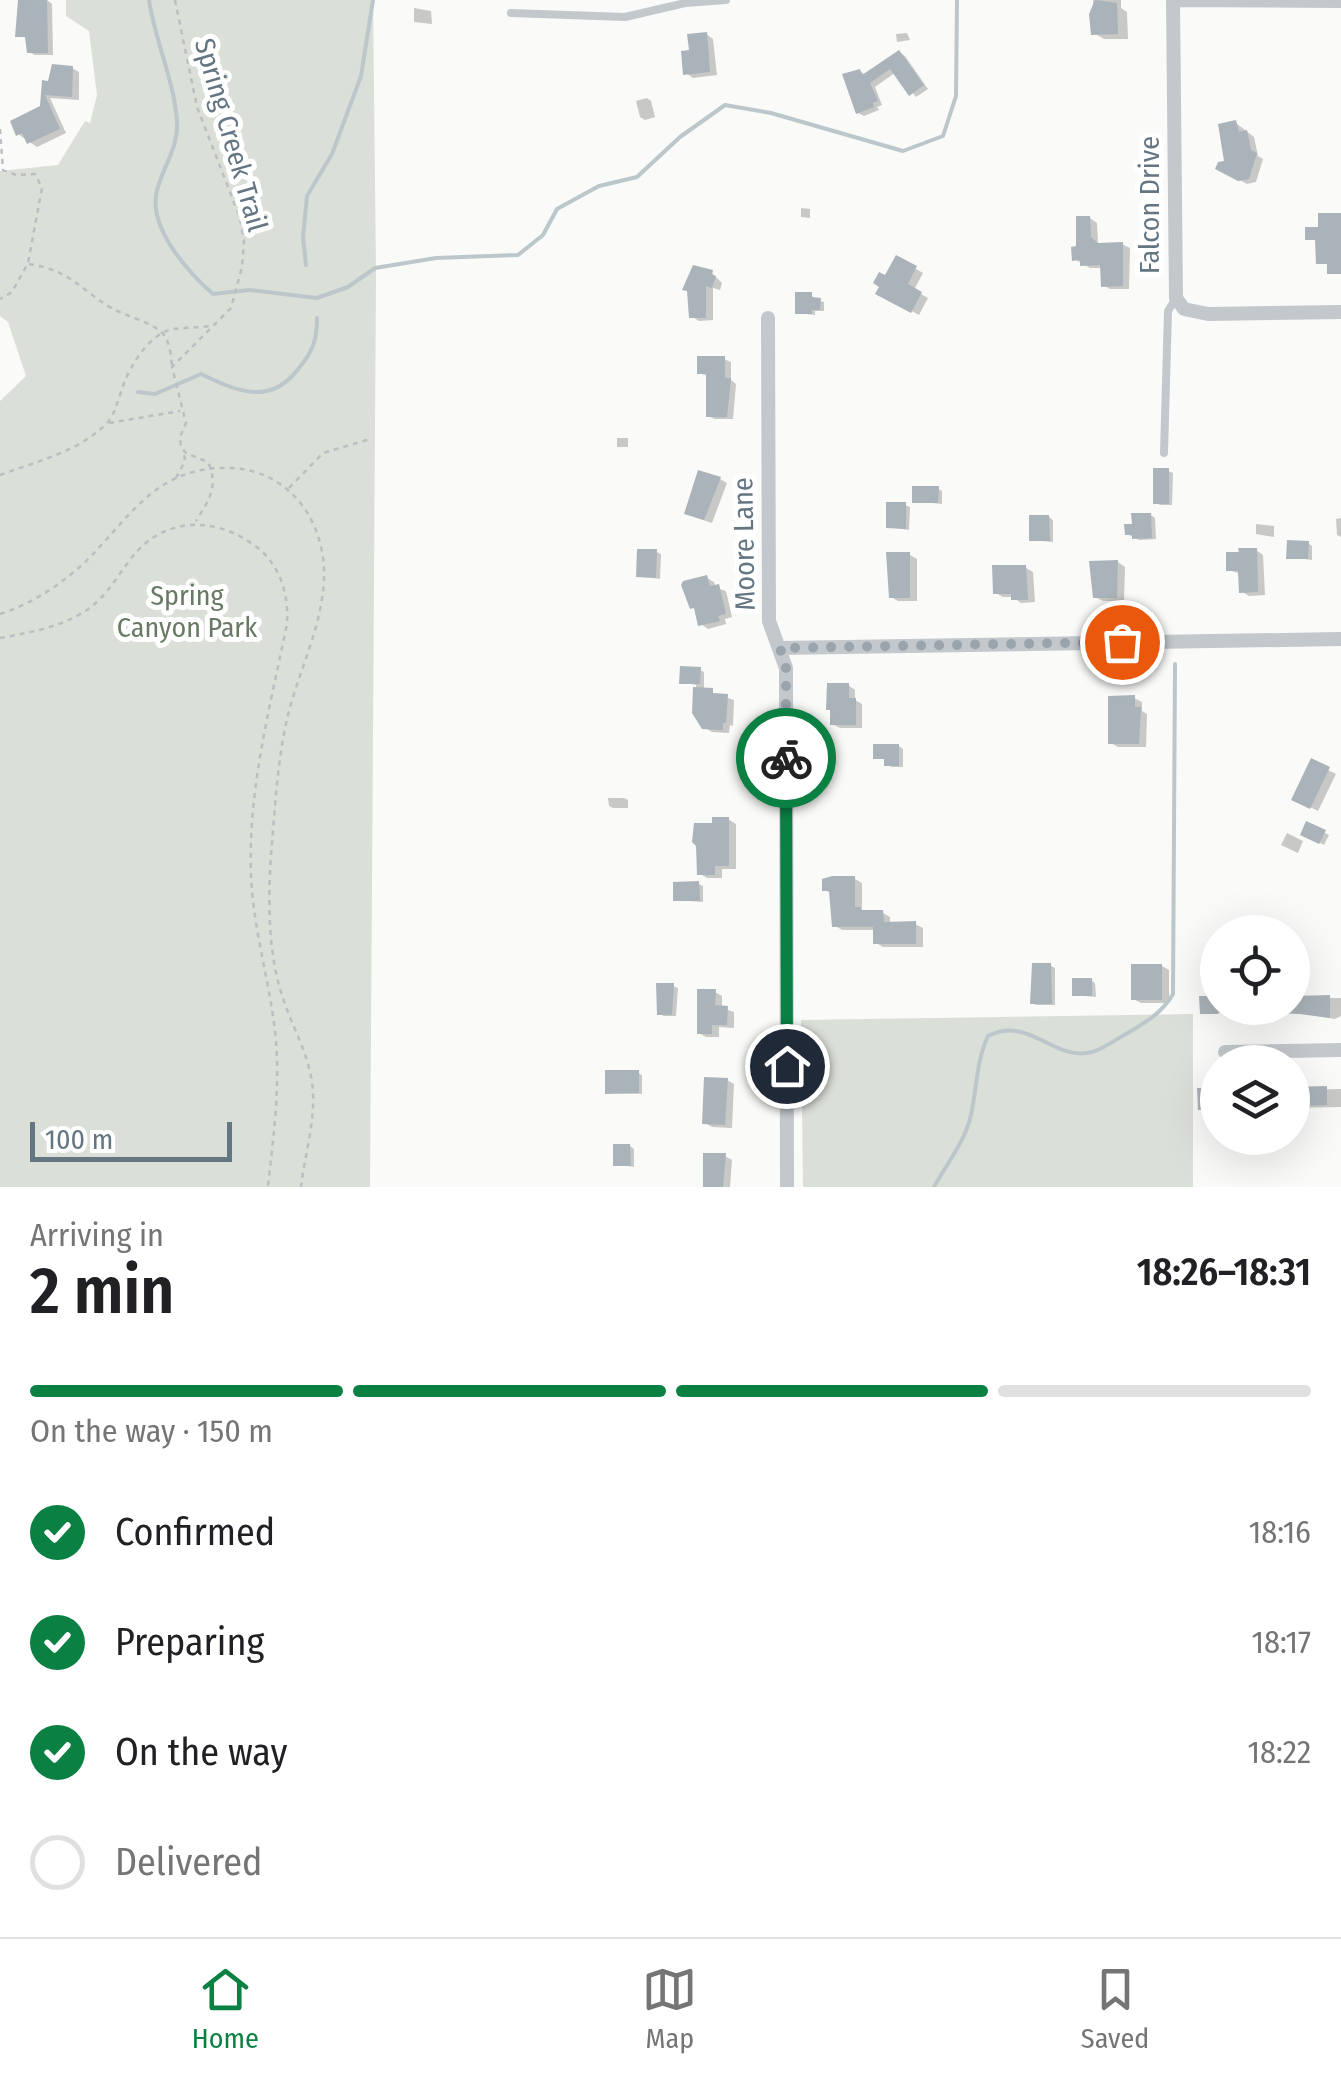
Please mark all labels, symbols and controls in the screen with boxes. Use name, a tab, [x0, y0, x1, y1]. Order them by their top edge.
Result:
street label: Spring Creek Trail	[188, 35, 274, 235]
street label: Falcon Drive	[1133, 136, 1166, 274]
street label: Moore Lane	[726, 477, 762, 611]
park label: Spring Canyon Park	[117, 579, 258, 644]
pin	[1080, 600, 1165, 685]
icon: bag	[1095, 615, 1150, 670]
courier	[736, 708, 836, 808]
icon: bike	[759, 731, 814, 786]
map controls	[1200, 915, 1310, 1155]
button: locate	[1200, 915, 1310, 1025]
pin	[745, 1024, 830, 1109]
icon: home	[760, 1039, 815, 1094]
button: layers	[1200, 1045, 1310, 1155]
scale bar	[30, 1117, 232, 1162]
text: 100 m	[45, 1123, 113, 1156]
text: Arriving in	[30, 1216, 164, 1254]
text: 18:26–18:31	[1137, 1249, 1311, 1295]
text: 2 min	[30, 1252, 174, 1330]
text: On the way · 150 m	[30, 1412, 273, 1450]
icon: check	[30, 1505, 85, 1560]
text: Confirmed	[115, 1509, 275, 1555]
text: 18:16	[1249, 1513, 1311, 1551]
icon: check	[30, 1615, 85, 1670]
text: Preparing	[115, 1619, 264, 1665]
text: 18:17	[1252, 1623, 1311, 1661]
icon: check	[30, 1725, 85, 1780]
text: On the way	[115, 1729, 287, 1775]
text: 18:22	[1248, 1733, 1311, 1771]
text: Delivered	[115, 1839, 262, 1885]
tab: Home	[192, 1962, 259, 2055]
tab: Map	[642, 1962, 697, 2055]
tab: Saved	[1081, 1962, 1149, 2055]

